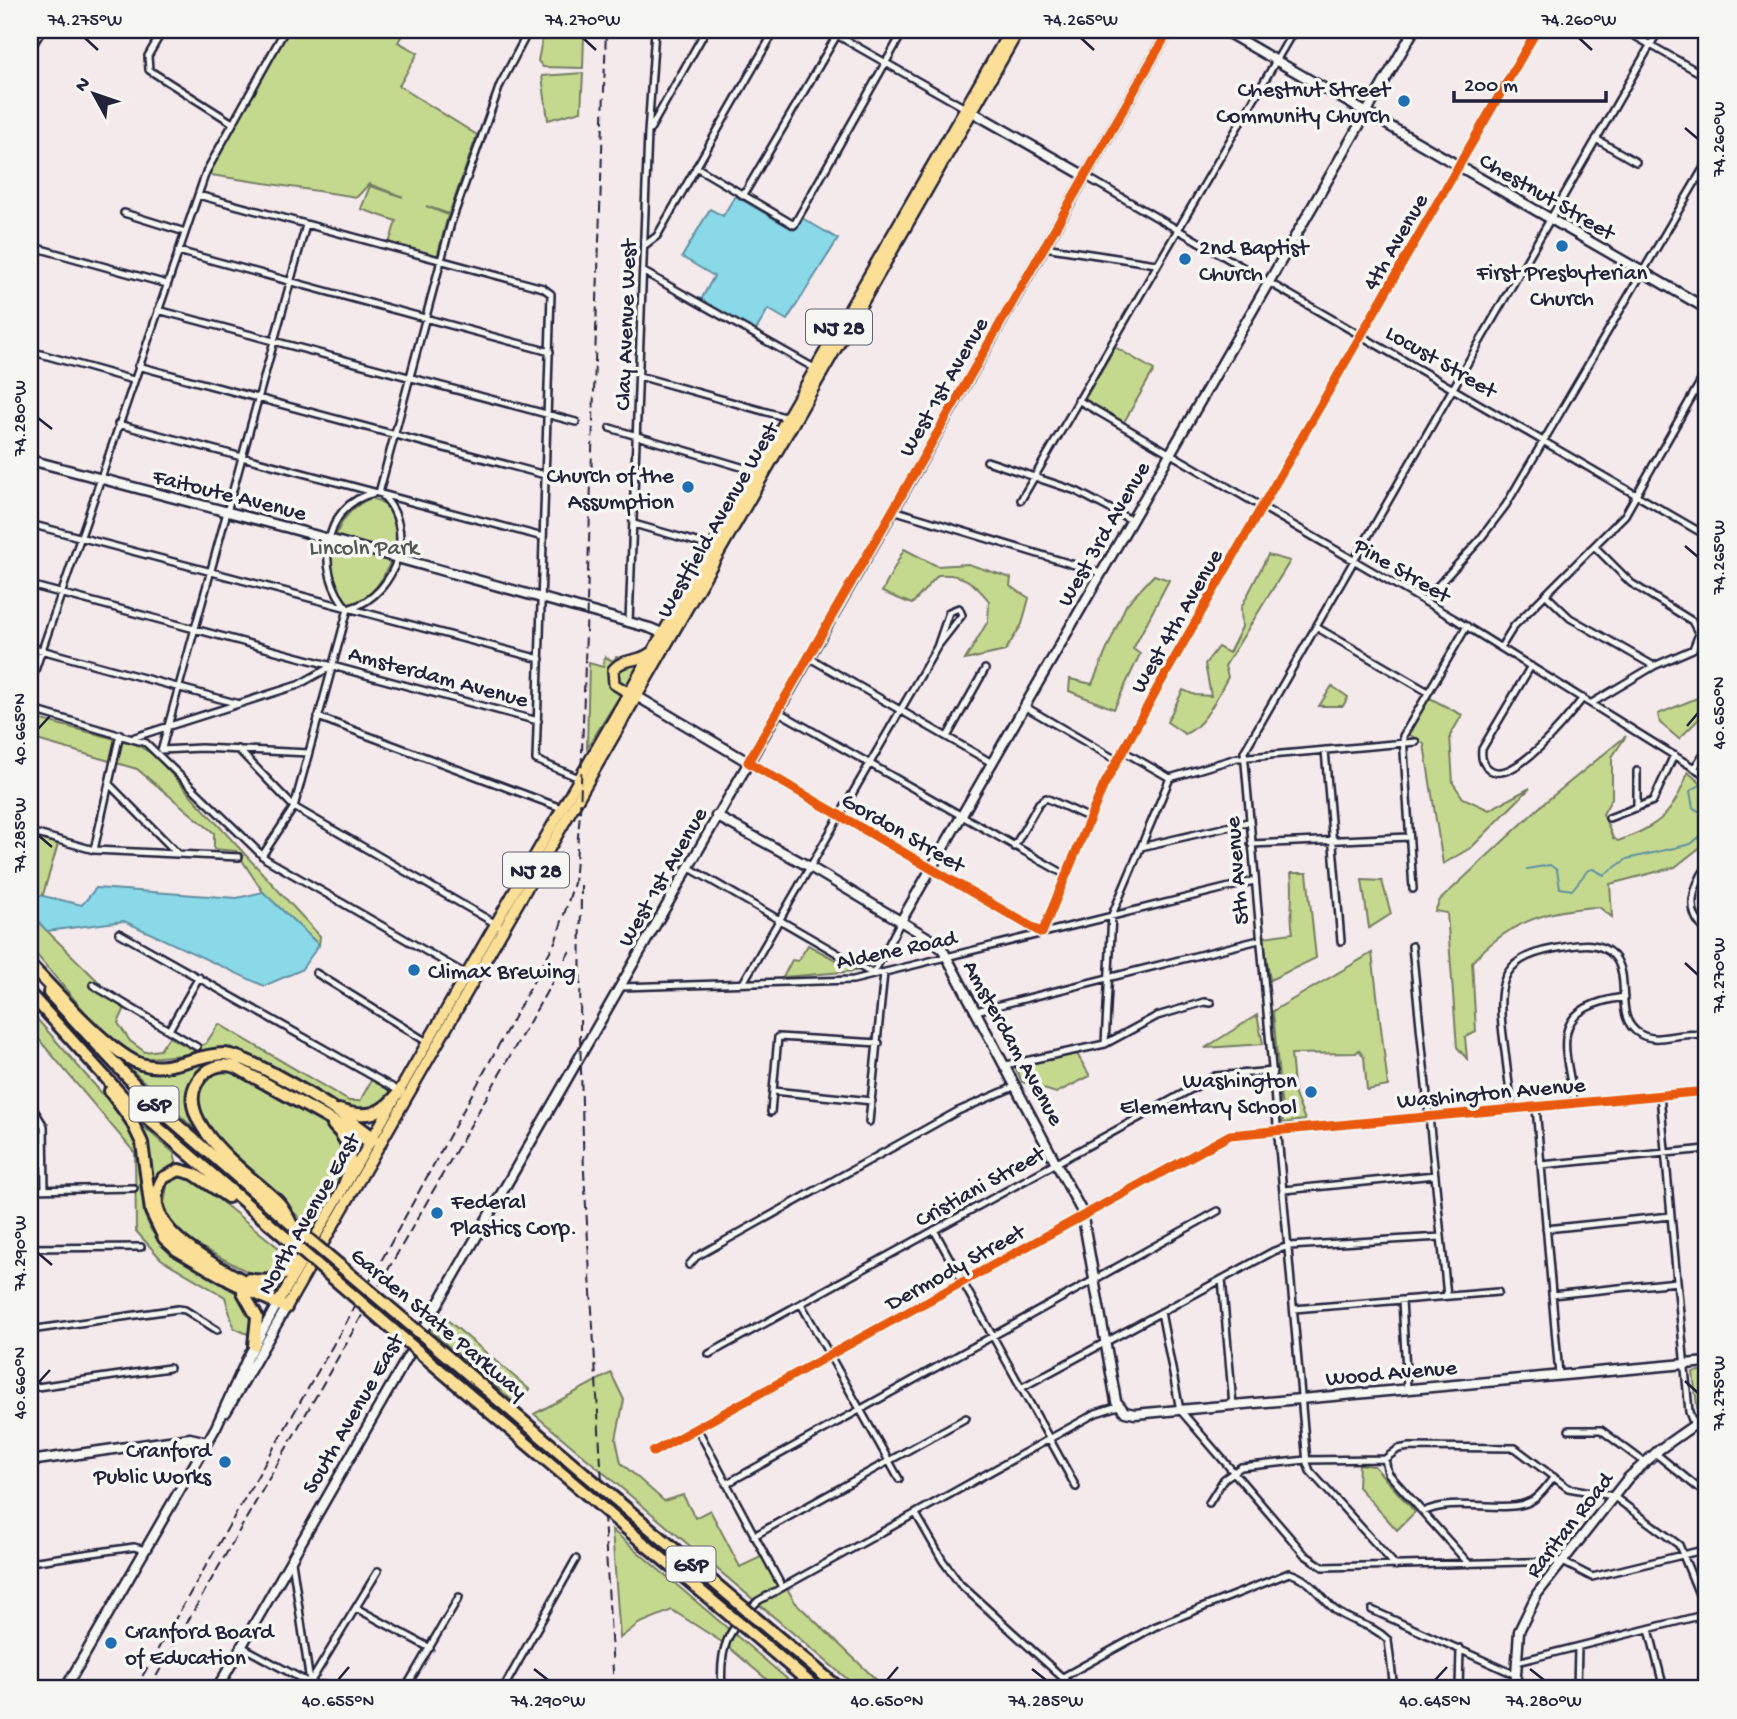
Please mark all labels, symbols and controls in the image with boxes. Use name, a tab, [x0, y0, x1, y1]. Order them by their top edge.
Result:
text: 74.275°W	[47, 11, 122, 32]
text: 74.270°W	[544, 11, 621, 32]
text: 74.265°W	[1043, 11, 1118, 32]
text: 74.260°W	[1540, 11, 1617, 32]
north arrow	[60, 60, 130, 130]
scale bar	[1454, 60, 1606, 104]
text: N	[71, 73, 96, 97]
text: 200 m	[1464, 75, 1518, 100]
place label: Chestnut Street Community Church	[1216, 78, 1392, 131]
marker: Chestnut Street Community Church	[1396, 93, 1412, 109]
text: 74.260°W	[1710, 101, 1731, 178]
street label: Chestnut Street	[1473, 148, 1620, 249]
street label: 4th Avenue	[1359, 189, 1436, 296]
place label: 2nd Baptist Church	[1199, 236, 1310, 289]
street label: Clay Avenue West	[611, 238, 644, 411]
marker: First Presbyterian Church	[1554, 238, 1570, 254]
marker: 2nd Baptist Church	[1177, 251, 1193, 267]
place label: First Presbyterian Church	[1476, 261, 1648, 314]
road number: NJ 28	[806, 310, 872, 344]
street label: West 1st Avenue	[894, 312, 996, 462]
street label: Locust Street	[1380, 320, 1502, 406]
text: 74.280°W	[11, 380, 32, 457]
street label: Westfield Avenue West	[652, 417, 787, 623]
street label: West 3rd Avenue	[1053, 456, 1158, 612]
street label: Faitoute Avenue	[148, 464, 310, 529]
place label: Church of the Assumption	[547, 464, 675, 517]
marker: Church of the Assumption	[680, 479, 696, 495]
text: 74.265°W	[1710, 520, 1731, 595]
street label: Pine Street	[1347, 533, 1456, 611]
park label: Lincoln Park	[309, 536, 421, 563]
street label: West 4th Avenue	[1126, 544, 1231, 699]
street label: Amsterdam Avenue	[345, 641, 532, 716]
text: 40.650°N	[1710, 676, 1731, 750]
text: 40.665°N	[11, 693, 32, 765]
street label: Gordon Street	[836, 788, 970, 881]
text: 74.285°W	[11, 797, 32, 874]
street label: West 1st Avenue	[613, 802, 715, 952]
street label: 5th Avenue	[1220, 814, 1257, 926]
road number: NJ 28	[503, 852, 569, 888]
street label: Aldene Road	[834, 925, 961, 977]
text: 74.270°W	[1710, 937, 1731, 1014]
street label: Amsterdam Avenue	[955, 956, 1069, 1132]
place label: Climax Brewing	[428, 960, 576, 987]
marker: Climax Brewing	[406, 962, 422, 978]
place label: Washington Elementary School	[1120, 1069, 1297, 1122]
street label: Washington Avenue	[1396, 1073, 1588, 1116]
marker: Washington Elementary School	[1303, 1084, 1319, 1100]
road number: GSP	[130, 1086, 178, 1122]
street label: North Avenue East	[253, 1128, 368, 1300]
street label: Cristiani Street	[911, 1141, 1052, 1235]
place label: Federal Plastics Corp.	[450, 1190, 577, 1243]
marker: Federal Plastics Corp.	[429, 1205, 445, 1221]
text: 74.290°W	[11, 1216, 32, 1292]
street label: Dermody Street	[880, 1219, 1031, 1319]
street label: Garden State Parkway	[344, 1243, 532, 1407]
street label: South Avenue East	[297, 1329, 412, 1500]
text: 40.660°N	[11, 1347, 32, 1419]
street label: Wood Avenue	[1325, 1355, 1459, 1394]
text: 74.275°W	[1710, 1356, 1731, 1431]
place label: Cranford Public Works	[93, 1439, 213, 1492]
marker: Cranford Public Works	[217, 1454, 233, 1470]
street label: Raritan Road	[1521, 1467, 1621, 1584]
road number: GSP	[666, 1546, 716, 1582]
place label: Cranford Board of Education	[125, 1620, 275, 1673]
marker: Cranford Board of Education	[103, 1635, 119, 1651]
text: 40.655°N	[302, 1692, 374, 1713]
text: 74.290°W	[510, 1692, 586, 1713]
text: 40.650°N	[850, 1692, 924, 1713]
text: 74.285°W	[1007, 1692, 1084, 1713]
text: 40.645°N	[1399, 1692, 1471, 1713]
text: 74.280°W	[1505, 1692, 1582, 1713]

